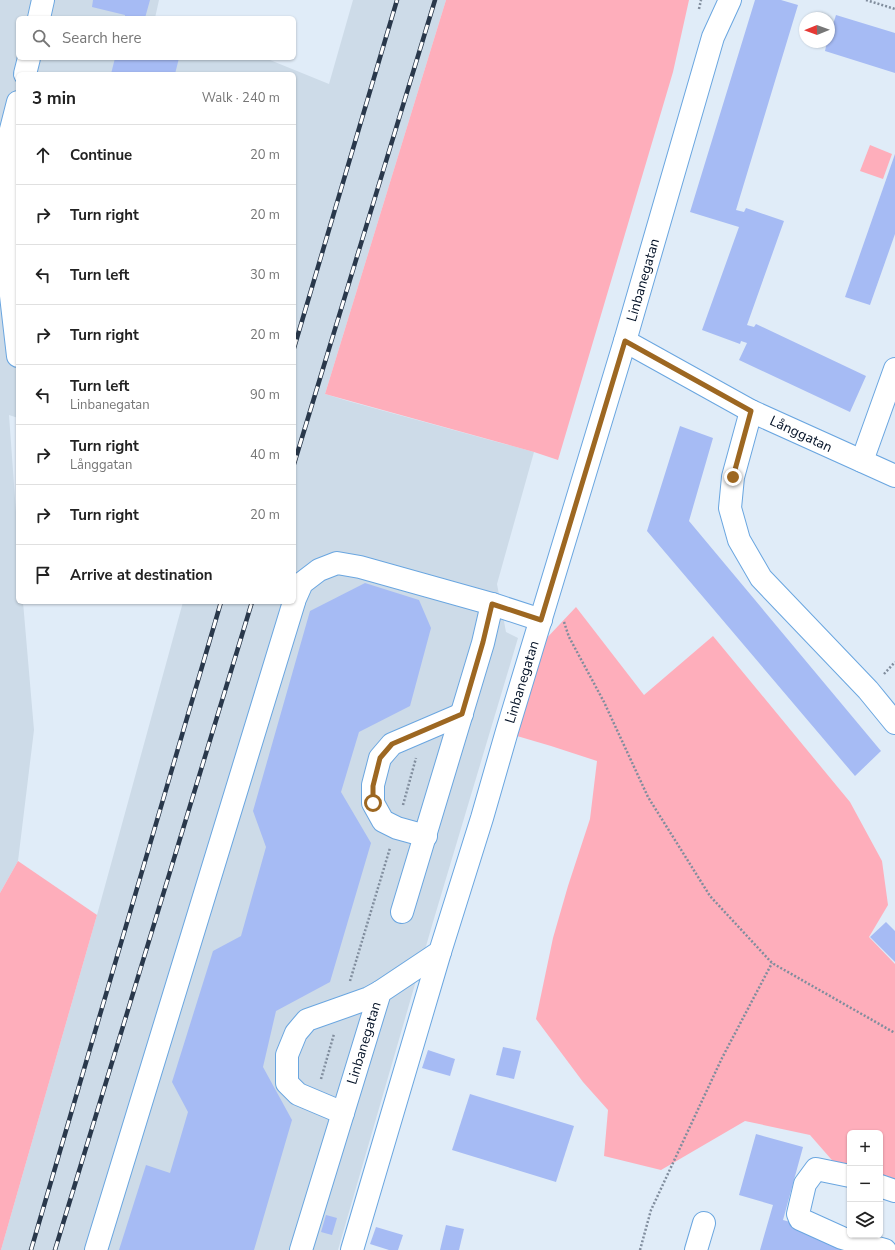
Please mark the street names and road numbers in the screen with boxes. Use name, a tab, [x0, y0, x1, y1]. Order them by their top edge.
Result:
street label: Linbanegatan	[622, 236, 664, 324]
street label: Långgatan	[767, 411, 835, 457]
street label: Linbanegatan	[500, 638, 544, 726]
street label: Linbanegatan	[342, 999, 386, 1087]

